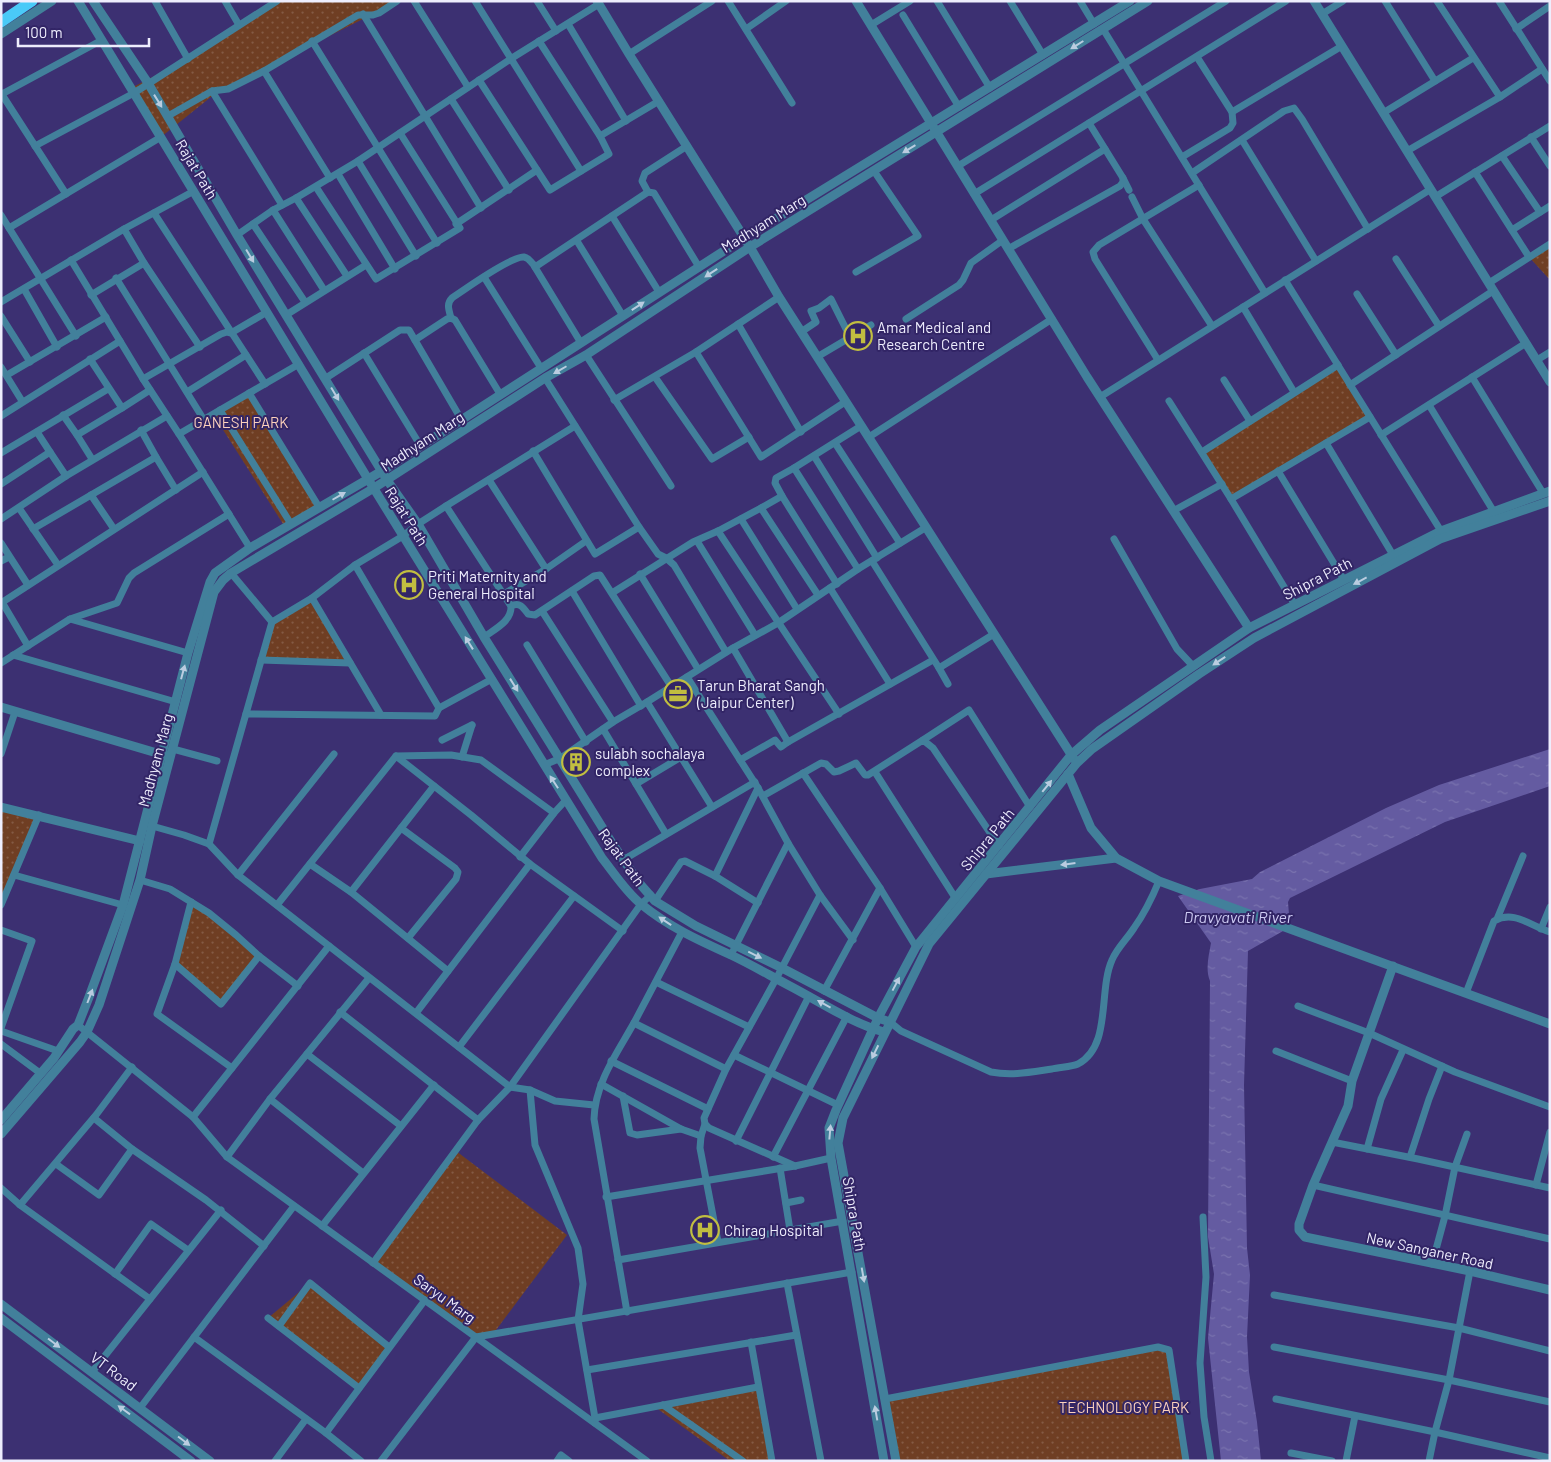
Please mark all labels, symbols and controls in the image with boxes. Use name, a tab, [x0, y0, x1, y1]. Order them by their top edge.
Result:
scale bar	[18, 15, 149, 47]
text: 100 m	[25, 23, 63, 41]
one-way arrow	[1070, 41, 1083, 50]
one-way arrow	[154, 94, 163, 107]
street label: Rajat Path	[172, 136, 222, 202]
one-way arrow	[902, 145, 915, 154]
street label: Madhyam Marg	[718, 190, 808, 256]
one-way arrow	[245, 249, 254, 262]
one-way arrow	[705, 268, 718, 277]
one-way arrow	[632, 301, 645, 311]
place label: Amar Medical and Research Centre	[877, 318, 991, 353]
hospital icon: Amar Medical and Research Centre	[843, 321, 873, 351]
one-way arrow	[553, 365, 567, 374]
one-way arrow	[331, 387, 340, 400]
street label: Madhyam Marg	[377, 407, 467, 475]
park label: GANESH PARK	[194, 413, 288, 431]
street label: Rajat Path	[382, 483, 432, 549]
one-way arrow	[332, 491, 345, 500]
street label: Shipra Path	[1279, 553, 1355, 603]
place label: Priti Maternity and General Hospital	[428, 567, 547, 602]
hospital icon: Priti Maternity and General Hospital	[394, 570, 424, 600]
one-way arrow	[1353, 577, 1368, 585]
one-way arrow	[465, 637, 474, 650]
one-way arrow	[1212, 656, 1226, 666]
one-way arrow	[179, 664, 187, 679]
place label: Tarun Bharat Sangh (Jaipur Center)	[696, 676, 825, 711]
one-way arrow	[510, 678, 519, 691]
office icon: Tarun Bharat Sangh (Jaipur Center)	[663, 679, 693, 709]
street label: Madhyam Marg	[134, 711, 176, 809]
place label: sulabh sochalaya complex	[595, 744, 705, 779]
building icon: sulabh sochalaya complex	[561, 747, 591, 777]
one-way arrow	[550, 775, 559, 788]
one-way arrow	[1041, 780, 1052, 793]
street label: Shipra Path	[956, 804, 1018, 874]
street label: Rajat Path	[595, 825, 649, 889]
one-way arrow	[1059, 860, 1075, 868]
water label: Dravyavati River	[1184, 907, 1294, 926]
one-way arrow	[659, 916, 672, 926]
one-way arrow	[748, 951, 763, 959]
one-way arrow	[892, 977, 900, 992]
one-way arrow	[86, 988, 94, 1003]
one-way arrow	[817, 1000, 832, 1008]
one-way arrow	[870, 1045, 879, 1060]
one-way arrow	[826, 1124, 834, 1140]
street label: Shipra Path	[840, 1175, 870, 1253]
hospital icon: Chirag Hospital	[690, 1215, 720, 1245]
place label: Chirag Hospital	[724, 1221, 823, 1239]
street label: New Sanganer Road	[1365, 1228, 1495, 1272]
one-way arrow	[859, 1267, 867, 1283]
street label: Saryu Marg	[411, 1270, 479, 1326]
one-way arrow	[47, 1338, 60, 1349]
street label: VT Road	[87, 1348, 141, 1394]
park label: TECHNOLOGY PARK	[1059, 1398, 1189, 1416]
one-way arrow	[872, 1404, 880, 1420]
one-way arrow	[117, 1405, 131, 1415]
one-way arrow	[177, 1436, 191, 1446]

